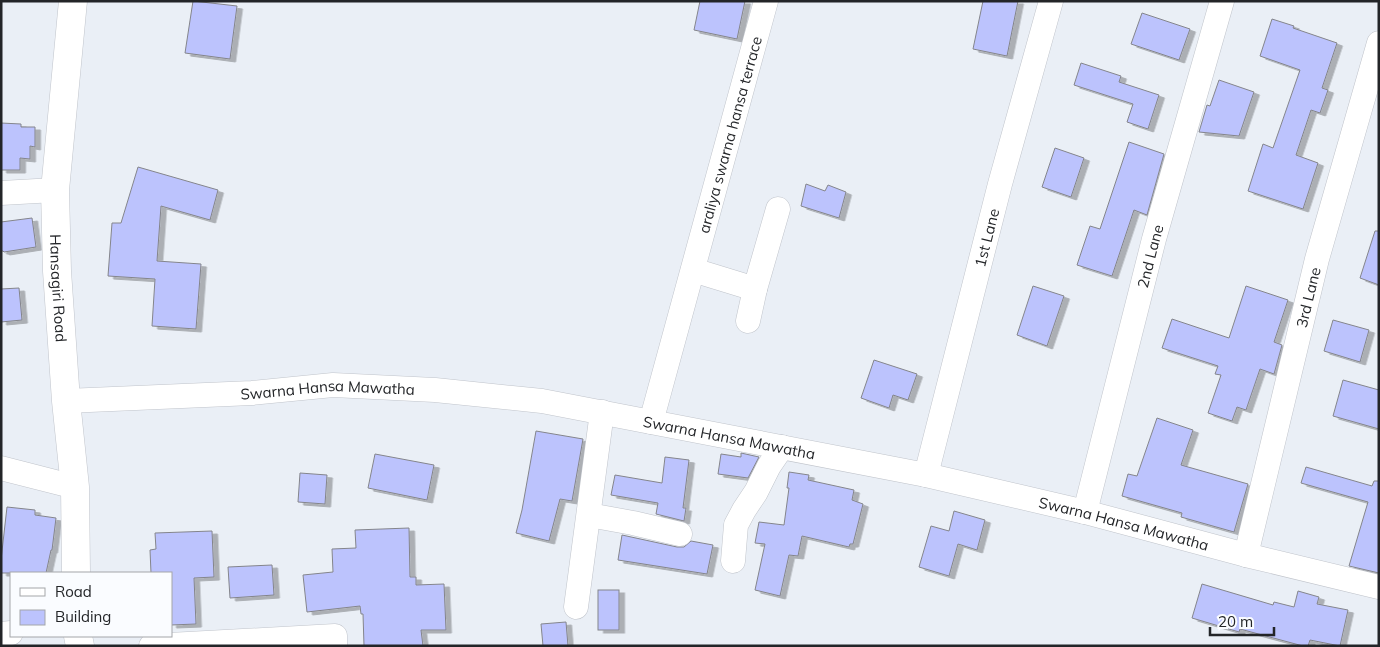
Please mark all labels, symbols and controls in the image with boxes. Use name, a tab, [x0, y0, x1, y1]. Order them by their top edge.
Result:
street label: araliya swarna hansa terrace	[694, 34, 765, 235]
street label: 1st Lane	[970, 206, 1003, 269]
street label: 2nd Lane	[1133, 222, 1167, 290]
street label: Hansagiri Road	[47, 234, 71, 343]
street label: 3rd Lane	[1291, 265, 1324, 329]
street label: Swarna Hansa Mawatha	[240, 375, 415, 403]
street label: Swarna Hansa Mawatha	[642, 411, 817, 463]
street label: Swarna Hansa Mawatha	[1037, 492, 1211, 554]
legend	[10, 572, 172, 637]
text: Road	[55, 582, 92, 601]
scale bar	[1210, 604, 1274, 636]
text: Building	[55, 607, 111, 626]
text: 20 m	[1218, 612, 1253, 631]

